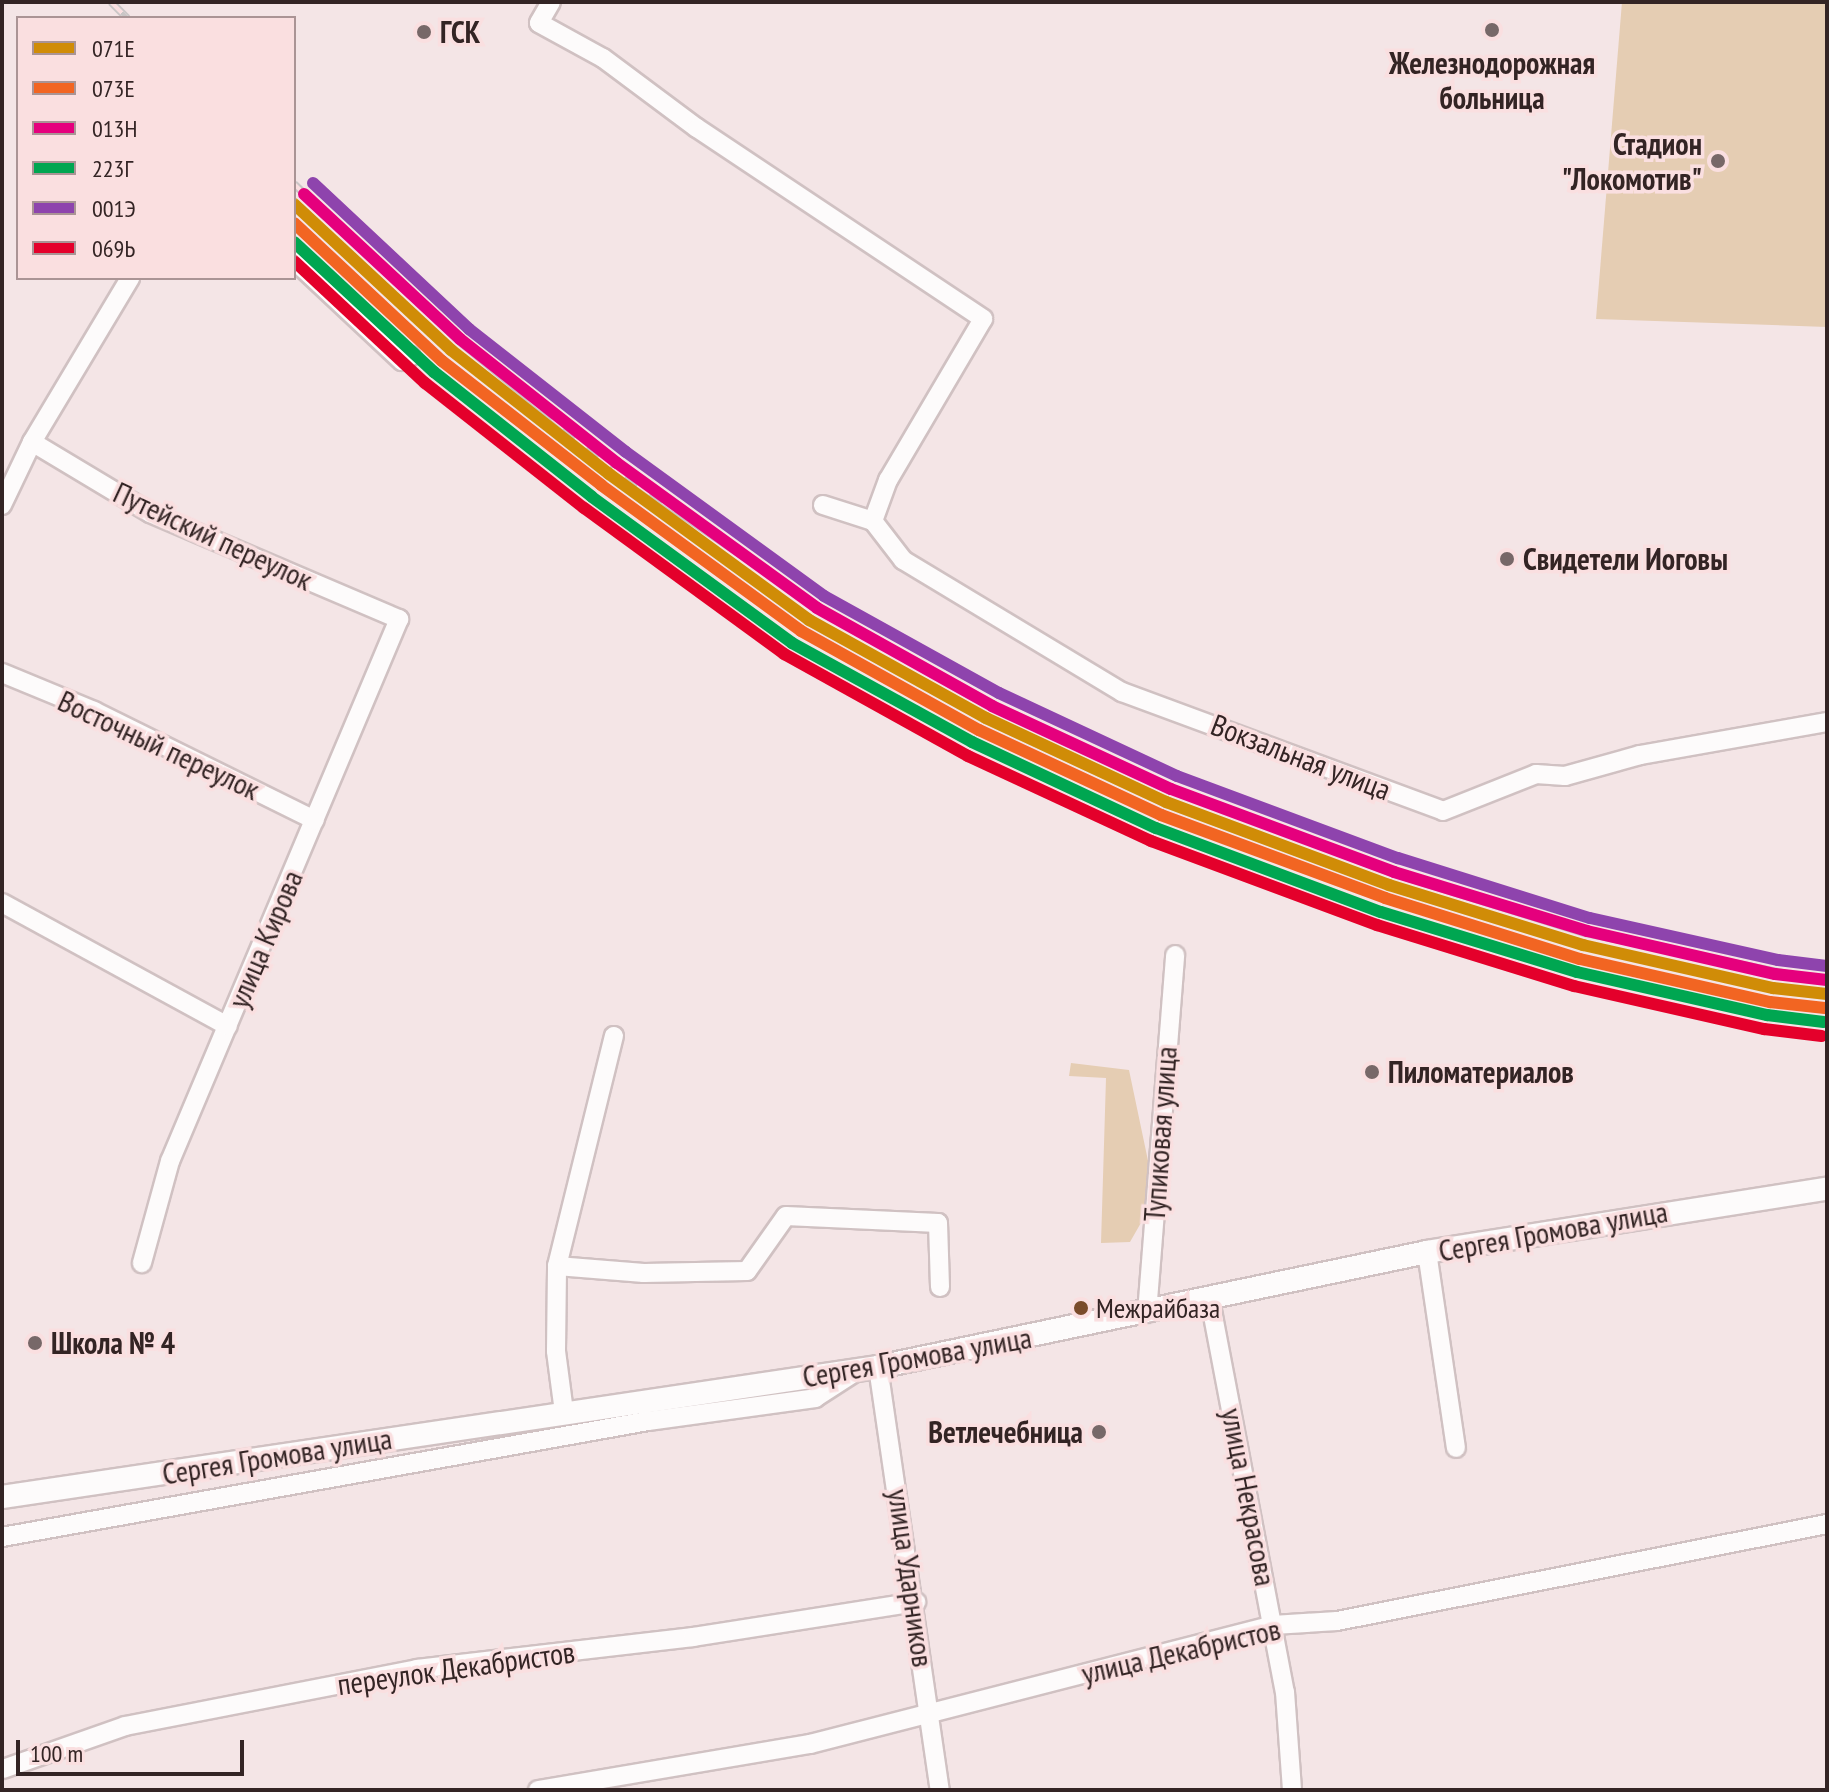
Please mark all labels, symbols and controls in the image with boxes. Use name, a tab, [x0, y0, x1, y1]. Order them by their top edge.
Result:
place label: ГСК	[440, 14, 480, 50]
legend	[16, 16, 296, 280]
marker: Железнодорожная больница	[1481, 19, 1503, 41]
marker: ГСК	[415, 23, 433, 41]
text: 071Е	[92, 33, 135, 64]
place label: Железнодорожная больница	[1389, 45, 1595, 116]
text: 073Е	[92, 73, 135, 104]
text: 013Н	[92, 113, 137, 144]
place label: Стадион "Локомотив"	[1562, 126, 1702, 196]
marker: Стадион "Локомотив"	[1709, 152, 1727, 170]
text: 223Г	[92, 153, 133, 184]
text: 001Э	[92, 193, 136, 224]
text: 069Ь	[92, 233, 135, 264]
street label: Путейский переулок	[108, 474, 318, 598]
place label: Свидетели Иоговы	[1523, 541, 1728, 577]
marker: Свидетели Иоговы	[1498, 550, 1516, 568]
street label: Восточный переулок	[53, 683, 265, 807]
street label: Вокзальная улица	[1206, 706, 1396, 808]
street label: улица Кирова	[220, 865, 310, 1013]
street label: Тупиковая улица	[1136, 1045, 1184, 1223]
place label: Пиломатериалов	[1388, 1054, 1574, 1090]
marker: Пиломатериалов	[1363, 1063, 1381, 1081]
street label: Сергея Громова улица	[1436, 1193, 1670, 1269]
place label: Межрайбаза	[1096, 1291, 1220, 1325]
marker: Межрайбаза	[1073, 1300, 1089, 1316]
street label: Сергея Громова улица	[800, 1319, 1034, 1395]
place label: Школа № 4	[51, 1325, 175, 1361]
marker: Школа № 4	[26, 1334, 44, 1352]
street label: улица Некрасова	[1214, 1405, 1284, 1589]
place label: Ветлечебница	[928, 1414, 1083, 1450]
street label: Сергея Громова улица	[160, 1420, 394, 1492]
marker: Ветлечебница	[1090, 1423, 1108, 1441]
street label: улица Ударников	[881, 1486, 941, 1670]
street label: улица Декабристов	[1078, 1611, 1284, 1691]
street label: переулок Декабристов	[335, 1633, 577, 1703]
scale bar	[20, 1724, 248, 1774]
text: 100 m	[30, 1738, 83, 1769]

